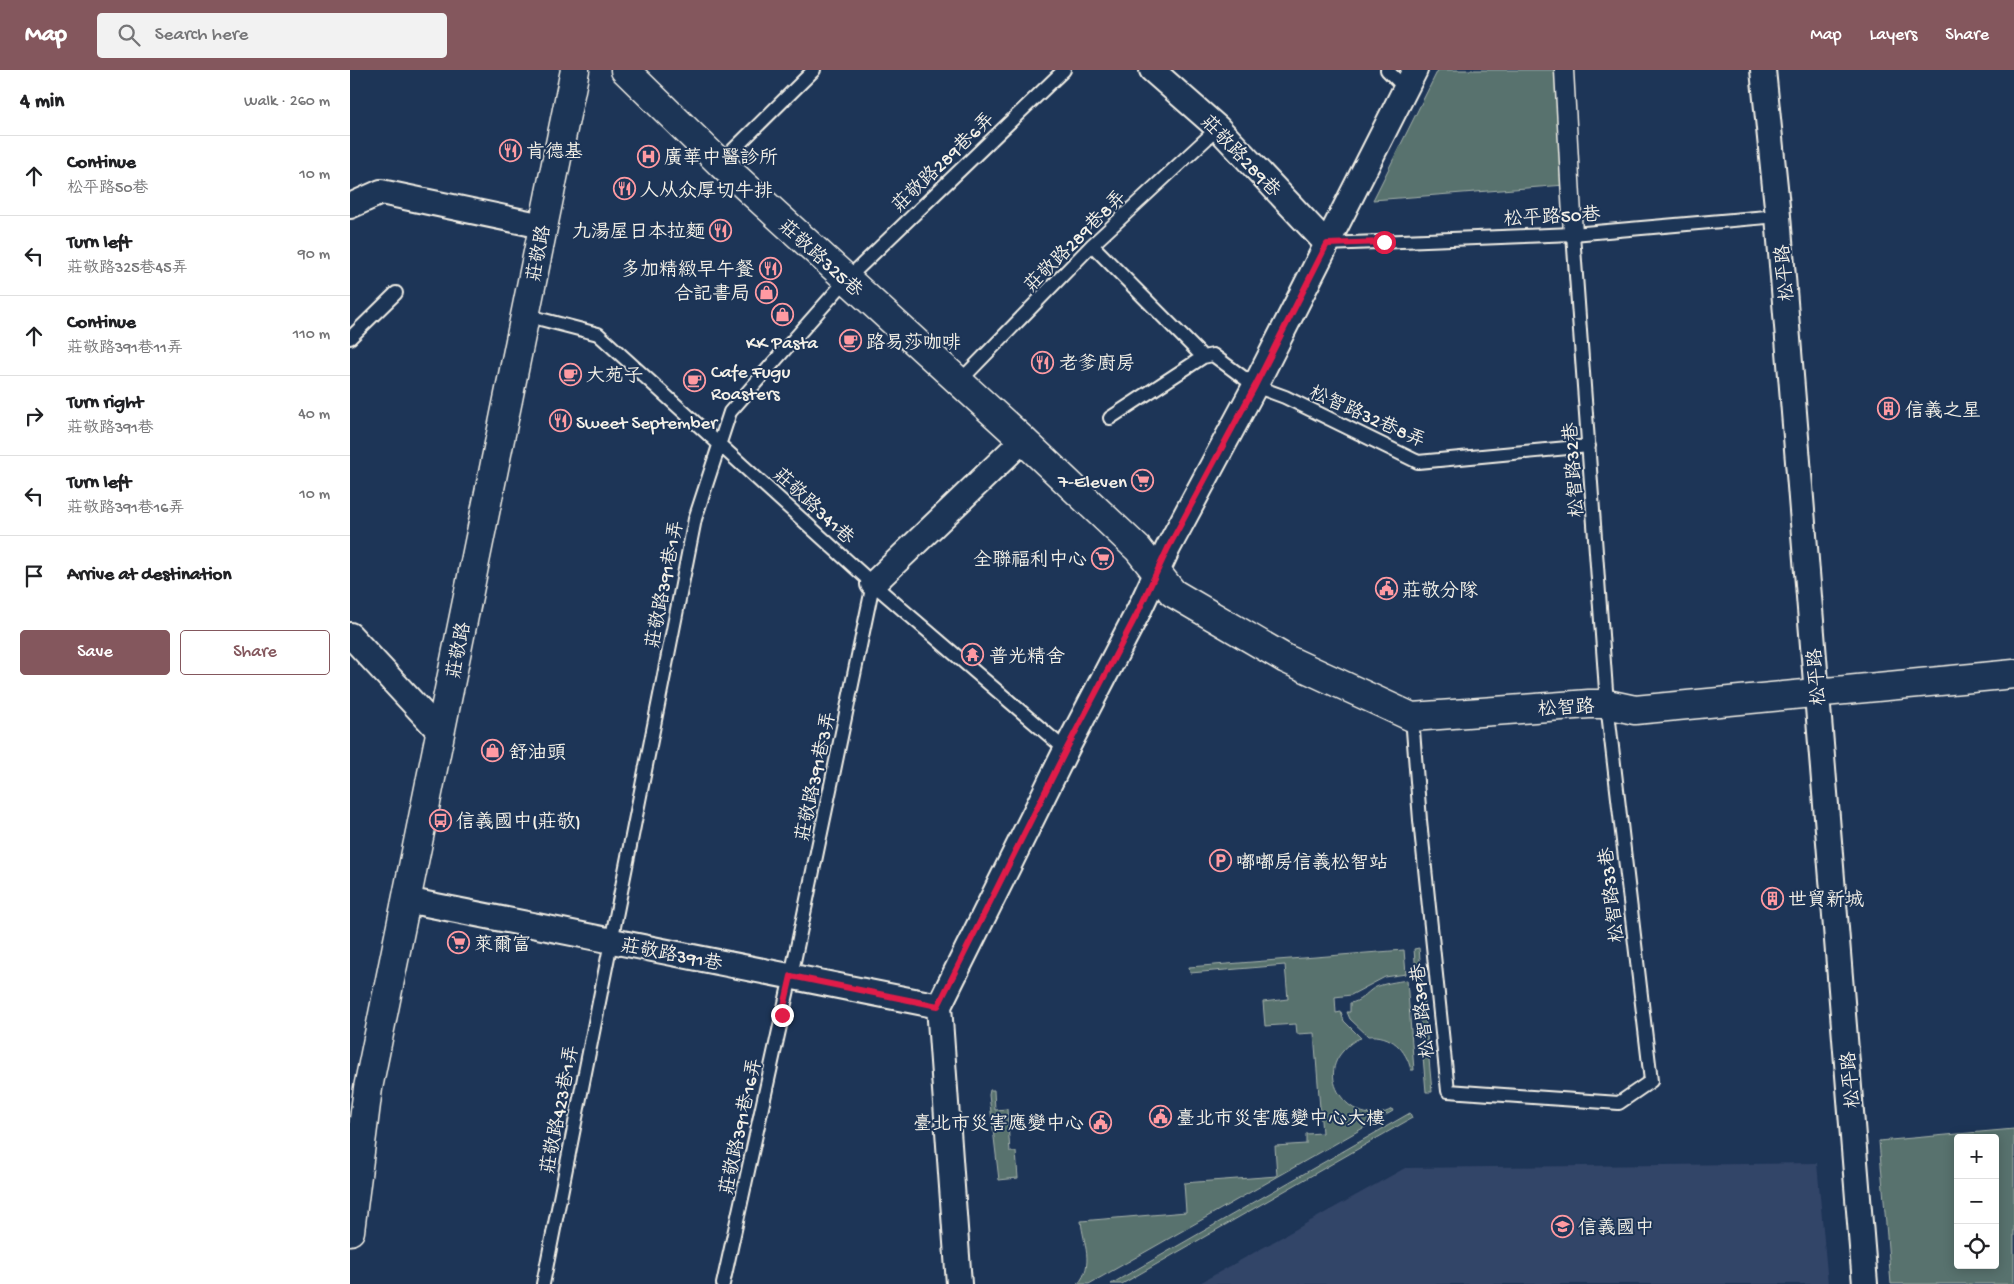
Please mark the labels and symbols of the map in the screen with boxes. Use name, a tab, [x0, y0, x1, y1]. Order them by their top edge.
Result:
street label: 莊敬路289巷6弄	[888, 108, 1001, 218]
street label: 莊敬路289巷	[1195, 111, 1285, 203]
restaurant icon: 肯德基	[498, 138, 522, 162]
place label: 肯德基	[526, 141, 583, 165]
hospital icon: 廣華中醫診所	[636, 144, 660, 168]
place label: 廣華中醫診所	[664, 147, 778, 171]
restaurant icon: 人从众厚切牛排	[612, 177, 636, 201]
place label: 人从众厚切牛排	[640, 180, 773, 204]
street label: 莊敬路289巷8弄	[1020, 186, 1132, 298]
street label: 松平路50巷	[1503, 203, 1601, 233]
street label: 莊敬路325巷	[773, 215, 867, 303]
restaurant icon: 九湯屋日本拉麵	[709, 218, 733, 242]
place label: 九湯屋日本拉麵	[572, 221, 705, 245]
street label: 莊敬路	[523, 223, 557, 284]
route start	[1373, 231, 1396, 254]
street label: 松平路	[1772, 243, 1800, 302]
restaurant icon: 多加精緻早午餐	[758, 256, 782, 280]
place label: 多加精緻早午餐	[621, 259, 754, 283]
shop icon: 合記書局	[754, 280, 778, 304]
place label: 合記書局	[674, 283, 750, 307]
shop icon: KK Pasta	[770, 303, 794, 327]
cafe icon: 路易莎咖啡	[838, 329, 862, 353]
place label: 路易莎咖啡	[866, 332, 961, 356]
place label: KK Pasta	[746, 333, 819, 356]
restaurant icon: 老爹廚房	[1031, 350, 1055, 374]
place label: 老爹廚房	[1059, 353, 1135, 377]
cafe icon: 大苑子	[558, 362, 582, 386]
place label: Cafe Fugu Roasters	[711, 362, 790, 407]
place label: 大苑子	[586, 365, 643, 389]
cafe icon: Cafe Fugu Roasters	[683, 369, 707, 393]
street label: 松智路32巷8弄	[1305, 381, 1429, 454]
building icon: 信義之星	[1877, 397, 1901, 421]
place label: 信義之星	[1905, 400, 1981, 424]
restaurant icon: Sweet September	[548, 409, 572, 433]
place label: Sweet September	[576, 413, 719, 436]
street label: 松智路32巷	[1560, 421, 1590, 518]
street label: 莊敬路341巷	[767, 463, 859, 551]
supermarket icon: 7-Eleven	[1131, 468, 1155, 492]
place label: 7-Eleven	[1057, 472, 1127, 495]
street label: 莊敬路391巷1弄	[642, 519, 690, 651]
supermarket icon: 全聯福利中心	[1091, 546, 1115, 570]
place label: 全聯福利中心	[973, 549, 1087, 573]
public building icon: 莊敬分隊	[1374, 577, 1398, 601]
place label: 莊敬分隊	[1402, 580, 1478, 604]
street label: 莊敬路	[443, 620, 477, 681]
temple icon: 普光精舍	[961, 643, 985, 667]
place label: 普光精舍	[989, 646, 1065, 670]
street label: 松平路	[1804, 648, 1832, 706]
street label: 松智路	[1537, 696, 1595, 722]
street label: 莊敬路391巷3弄	[791, 710, 842, 844]
shop icon: 舒油頭	[481, 739, 505, 763]
place label: 舒油頭	[509, 742, 566, 766]
bus stop icon: 信義國中(莊敬)	[428, 808, 452, 832]
place label: 信義國中(莊敬)	[456, 811, 581, 835]
street label: 松智路33巷	[1595, 846, 1631, 944]
parking icon: 嘟嘟房信義松智站	[1208, 849, 1232, 873]
place label: 嘟嘟房信義松智站	[1236, 852, 1388, 876]
building icon: 世貿新城	[1760, 886, 1784, 910]
place label: 世貿新城	[1788, 889, 1864, 913]
supermarket icon: 萊爾富	[446, 931, 470, 955]
place label: 萊爾富	[474, 934, 531, 958]
street label: 莊敬路391巷	[619, 934, 724, 978]
street label: 松智路39巷	[1407, 962, 1441, 1059]
route end	[771, 1004, 794, 1027]
street label: 莊敬路423巷1弄	[537, 1043, 585, 1176]
street label: 松平路	[1838, 1050, 1866, 1109]
street label: 莊敬路391巷16弄	[716, 1056, 768, 1197]
public building icon: 臺北市災害應變中心大樓	[1148, 1105, 1172, 1129]
place label: 臺北市災害應變中心大樓	[1176, 1108, 1385, 1132]
public building icon: 臺北市災害應變中心	[1088, 1110, 1112, 1134]
place label: 臺北市災害應變中心	[913, 1113, 1084, 1137]
school or university icon: 信義國中	[1550, 1214, 1574, 1238]
place label: 信義國中	[1578, 1217, 1654, 1241]

